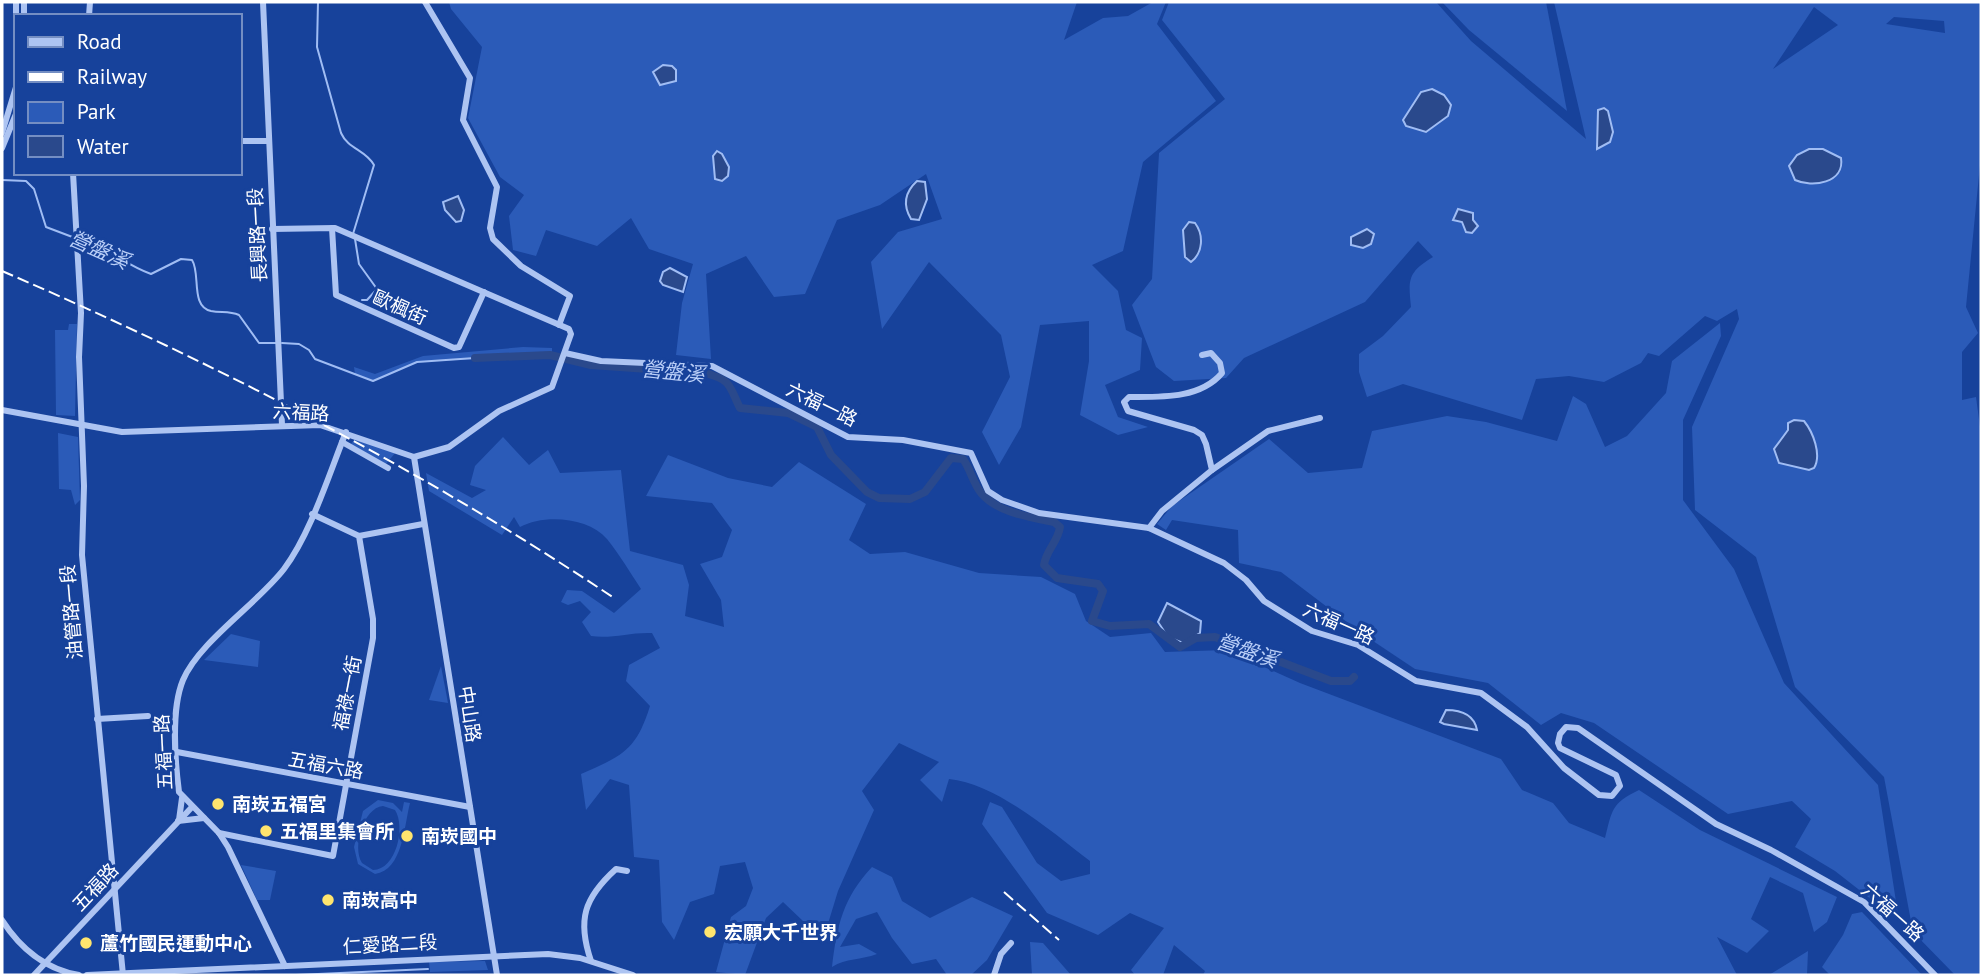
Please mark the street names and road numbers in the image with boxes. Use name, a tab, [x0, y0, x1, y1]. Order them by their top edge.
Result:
street label: 長興路一段	[243, 187, 271, 283]
street label: 歐楓街	[369, 284, 431, 330]
street label: 六福一路	[783, 377, 861, 431]
street label: 六福路	[272, 399, 330, 425]
street label: 油管路一段	[55, 564, 87, 660]
street label: 六福一路	[1299, 597, 1379, 649]
street label: 福祿一街	[328, 653, 366, 733]
street label: 中山路	[454, 684, 486, 744]
street label: 五福一路	[149, 713, 177, 791]
street label: 五福六路	[286, 747, 366, 783]
street label: 五福路	[67, 858, 123, 916]
street label: 六福一路	[1857, 878, 1929, 946]
street label: 仁愛路二段	[342, 930, 438, 958]

